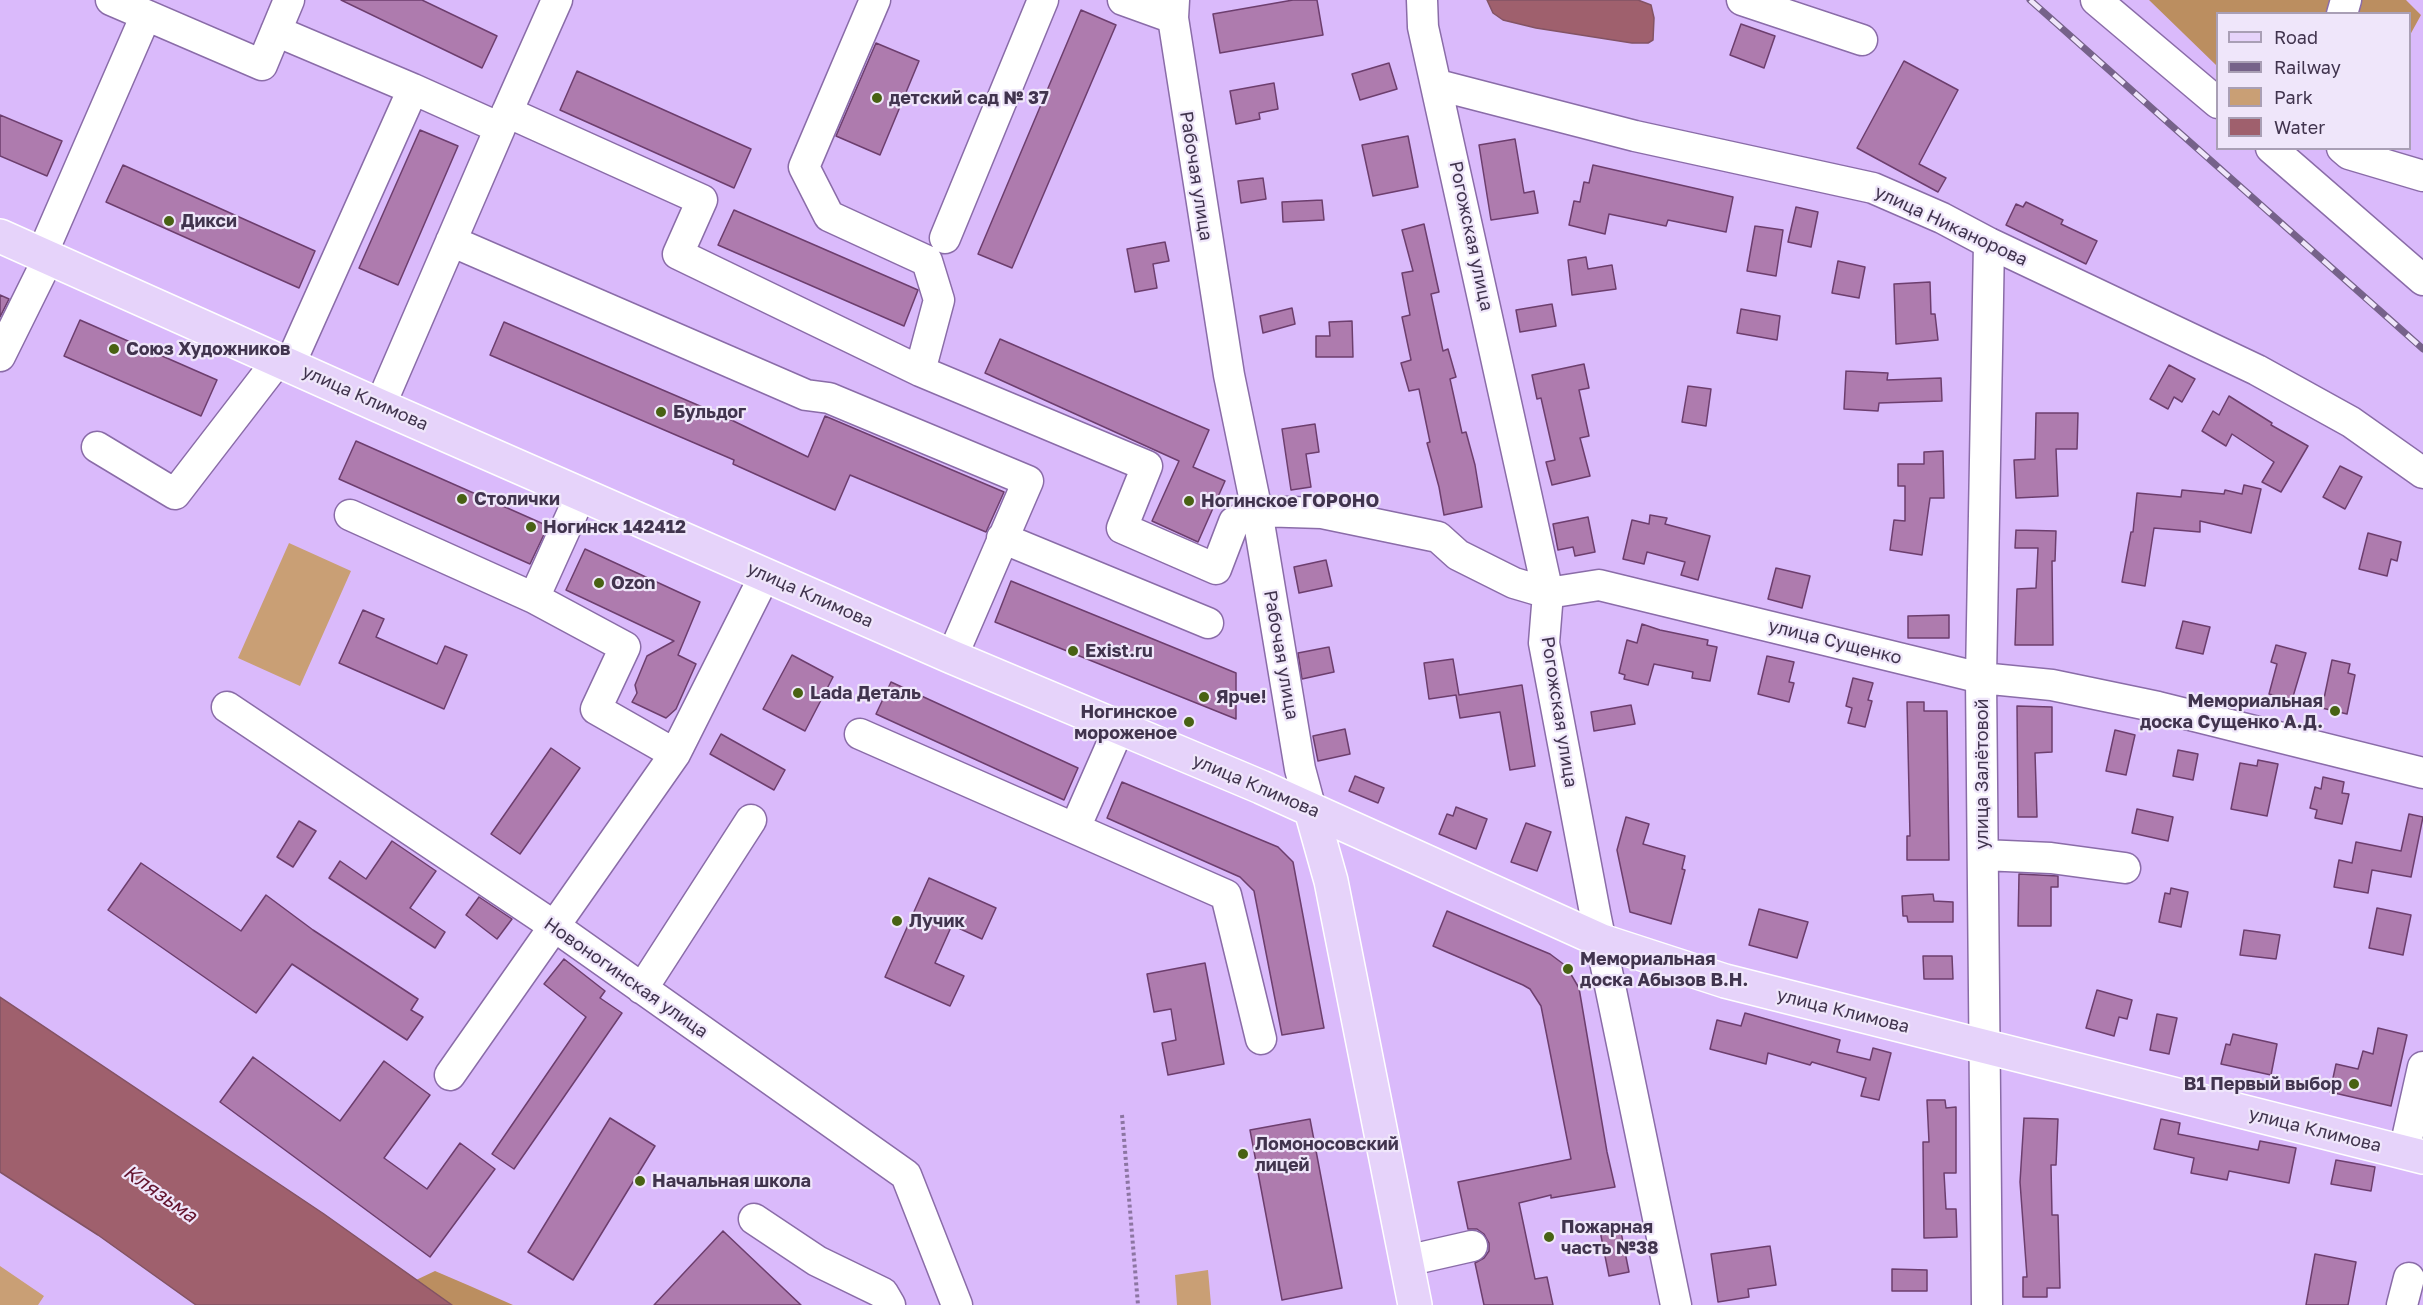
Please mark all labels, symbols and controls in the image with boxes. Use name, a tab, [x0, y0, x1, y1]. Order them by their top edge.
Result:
legend	[2216, 12, 2411, 150]
text: Road	[2274, 26, 2318, 48]
text: Railway	[2274, 56, 2341, 78]
text: Park	[2274, 86, 2313, 108]
place label: детский сад № 37	[889, 87, 1049, 109]
marker: детский сад № 37	[870, 91, 884, 105]
street label: Рабочая улица	[1175, 110, 1217, 242]
text: Water	[2274, 116, 2325, 138]
street label: Рогожская улица	[1445, 159, 1497, 313]
street label: улица Никанорова	[1871, 181, 2031, 271]
place label: Дикси	[181, 210, 237, 232]
marker: Дикси	[162, 214, 176, 228]
place label: Союз Художников	[126, 338, 291, 360]
marker: Союз Художников	[107, 342, 121, 356]
street label: улица Климова	[299, 361, 431, 435]
place label: Бульдог	[673, 401, 746, 423]
marker: Бульдог	[654, 405, 668, 419]
place label: Столички	[474, 488, 560, 510]
place label: Ногинское ГОРОНО	[1201, 490, 1379, 512]
marker: Столички	[455, 492, 469, 506]
marker: Ногинское ГОРОНО	[1182, 494, 1196, 508]
place label: Ногинск 142412	[543, 516, 686, 538]
marker: Ногинск 142412	[524, 520, 538, 534]
street label: улица Климова	[744, 558, 876, 632]
place label: Ozon	[611, 572, 655, 594]
marker: Ozon	[592, 576, 606, 590]
street label: Рабочая улица	[1259, 589, 1303, 721]
street label: улица Сущенко	[1766, 615, 1904, 669]
street label: Рогожская улица	[1536, 635, 1582, 789]
place label: Exist.ru	[1085, 640, 1153, 662]
marker: Exist.ru	[1066, 644, 1080, 658]
place label: Lada Деталь	[810, 682, 921, 704]
marker: Lada Деталь	[791, 686, 805, 700]
place label: Ярче!	[1216, 686, 1266, 708]
marker: Ярче!	[1197, 690, 1211, 704]
place label: Мемориальная доска Сущенко А.Д.	[2140, 690, 2323, 732]
street label: улица Залётовой	[1971, 698, 1993, 850]
place label: Ногинское мороженое	[1074, 701, 1177, 744]
marker: Мемориальная доска Сущенко А.Д.	[2328, 704, 2342, 718]
marker: Ногинское мороженое	[1182, 715, 1196, 729]
street label: улица Климова	[1189, 750, 1323, 822]
place label: Лучик	[909, 910, 965, 932]
street label: Новоногинская улица	[540, 913, 712, 1043]
marker: Лучик	[890, 914, 904, 928]
place label: Мемориальная доска Абызов В.Н.	[1580, 948, 1748, 990]
marker: Мемориальная доска Абызов В.Н.	[1561, 962, 1575, 976]
street label: улица Климова	[1774, 984, 1912, 1038]
place label: В1 Первый выбор	[2184, 1073, 2342, 1095]
marker: В1 Первый выбор	[2347, 1077, 2361, 1091]
street label: улица Климова	[2246, 1103, 2384, 1157]
place label: Ломоносовский лицей	[1255, 1133, 1399, 1176]
marker: Ломоносовский лицей	[1236, 1147, 1250, 1161]
water label: Клязьма	[119, 1160, 201, 1228]
place label: Начальная школа	[652, 1170, 811, 1192]
marker: Начальная школа	[633, 1174, 647, 1188]
place label: Пожарная часть №38	[1561, 1216, 1658, 1258]
marker: Пожарная часть №38	[1542, 1230, 1556, 1244]

